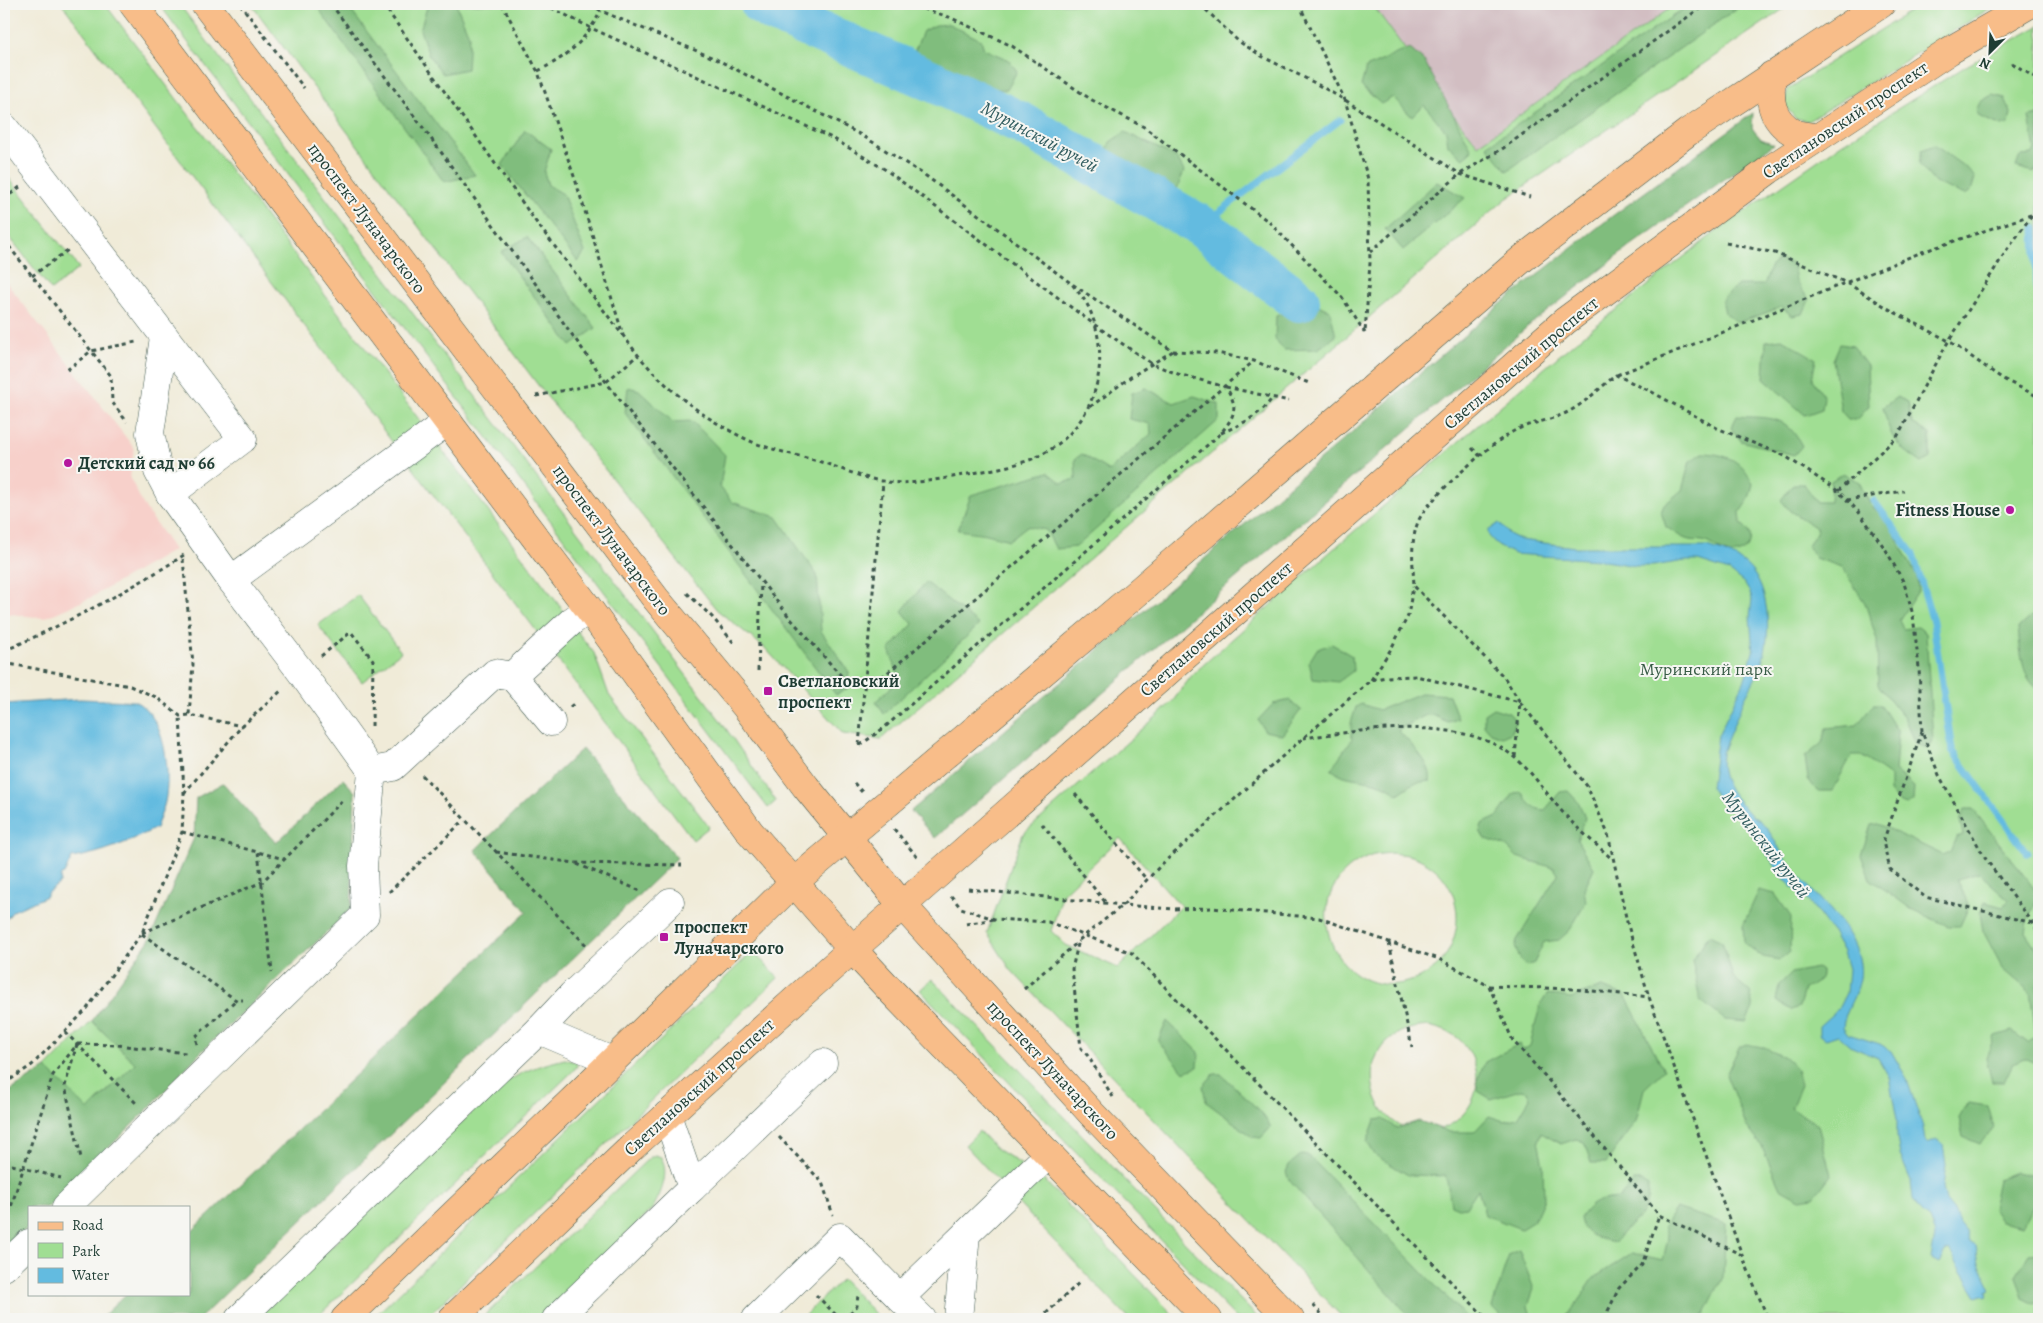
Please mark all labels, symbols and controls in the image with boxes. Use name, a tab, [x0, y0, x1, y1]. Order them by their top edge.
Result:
north arrow	[1966, 28, 2016, 78]
text: N	[1976, 53, 1993, 74]
street label: Светлановский проспект	[1757, 55, 1933, 185]
water label: Муринский ручей	[976, 95, 1103, 179]
street label: проспект Луначарского	[302, 138, 432, 298]
street label: Светлановский проспект	[1439, 291, 1603, 435]
place label: Детский сад № 66	[78, 451, 215, 475]
marker: Детский сад № 66	[62, 457, 74, 469]
street label: проспект Луначарского	[547, 460, 677, 620]
place label: Fitness House	[1895, 498, 2000, 522]
marker: Fitness House	[2004, 504, 2016, 516]
street label: Светлановский проспект	[1134, 556, 1298, 702]
park label: Муринский парк	[1640, 657, 1772, 681]
place label: Светлановский проспект	[778, 669, 900, 714]
marker: Светлановский проспект	[762, 685, 774, 697]
water label: Муринский ручей	[1716, 786, 1816, 904]
place label: проспект Луначарского	[674, 915, 784, 960]
marker: проспект Луначарского	[658, 931, 670, 943]
street label: проспект Луначарского	[982, 995, 1124, 1145]
street label: Светлановский проспект	[618, 1013, 780, 1161]
legend	[28, 1206, 190, 1296]
text: Road	[72, 1215, 104, 1235]
text: Park	[72, 1241, 101, 1261]
text: Water	[71, 1265, 109, 1285]

